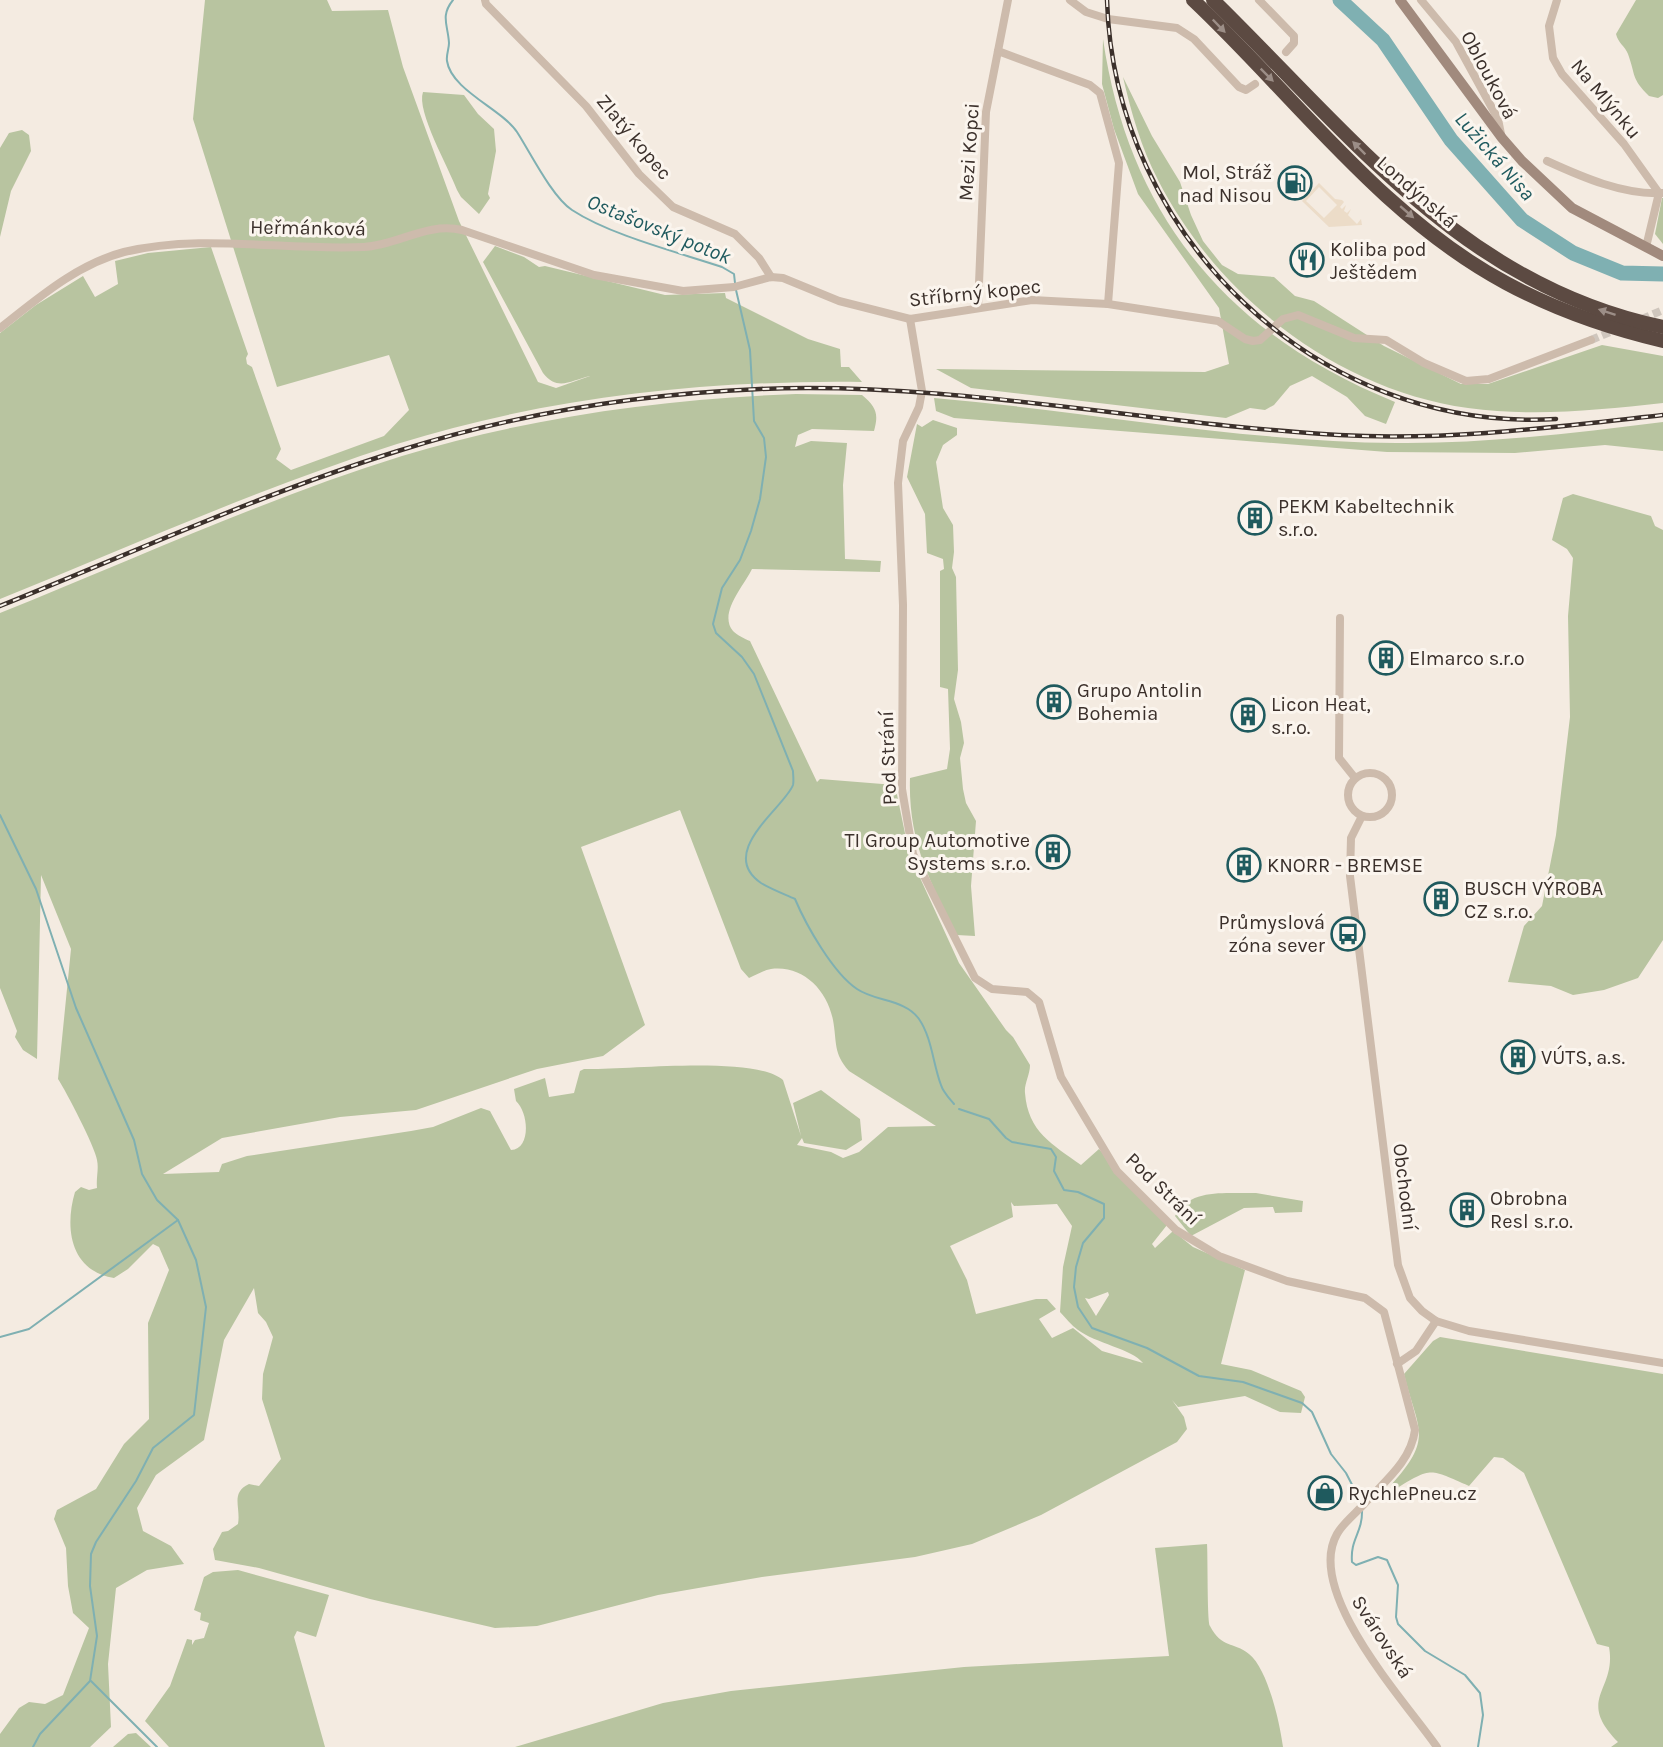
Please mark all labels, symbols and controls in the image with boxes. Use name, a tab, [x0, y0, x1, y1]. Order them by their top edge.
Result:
one-way arrow	[1212, 18, 1226, 33]
street label: Oblouková	[1456, 27, 1522, 123]
street label: Na Mlýnku	[1566, 55, 1646, 143]
one-way arrow	[1260, 68, 1274, 82]
street label: Zlatý kopec	[592, 90, 676, 184]
street label: Mezi Kopci	[954, 102, 984, 202]
water label: Lužická Nisa	[1450, 107, 1540, 205]
one-way arrow	[1351, 141, 1366, 155]
street label: Londýnská	[1372, 151, 1462, 233]
place label: Mol, Stráž nad Nisou	[1179, 161, 1272, 207]
fuel station icon: Mol, Stráž nad Nisou	[1277, 165, 1313, 201]
water label: Ostašovský potok	[584, 189, 735, 269]
one-way arrow	[1399, 206, 1415, 219]
street label: Heřmánková	[250, 215, 366, 241]
place label: Koliba pod Ještědem	[1330, 238, 1427, 284]
restaurant icon: Koliba pod Ještědem	[1289, 242, 1325, 278]
street label: Stříbrný kopec	[908, 275, 1042, 311]
one-way arrow	[1598, 306, 1616, 316]
place label: PEKM Kabeltechnik s.r.o.	[1278, 495, 1455, 541]
building icon: PEKM Kabeltechnik s.r.o.	[1237, 500, 1273, 536]
building icon: Elmarco s.r.o	[1368, 640, 1404, 676]
place label: Elmarco s.r.o	[1409, 647, 1525, 670]
place label: Grupo Antolin Bohemia	[1077, 679, 1202, 725]
building icon: Grupo Antolin Bohemia	[1036, 684, 1072, 720]
place label: Licon Heat, s.r.o.	[1271, 693, 1371, 739]
building icon: Licon Heat, s.r.o.	[1230, 697, 1266, 733]
street label: Pod Strání	[875, 710, 901, 806]
place label: TI Group Automotive Systems s.r.o.	[845, 829, 1030, 875]
building icon: TI Group Automotive Systems s.r.o.	[1035, 834, 1071, 870]
building icon: KNORR - BREMSE	[1226, 847, 1262, 883]
place label: KNORR - BREMSE	[1267, 854, 1423, 877]
place label: BUSCH VÝROBA CZ s.r.o.	[1464, 876, 1603, 923]
building icon: BUSCH VÝROBA CZ s.r.o.	[1423, 881, 1459, 917]
place label: Průmyslová zóna sever	[1218, 911, 1326, 957]
bus stop icon: Průmyslová zóna sever	[1330, 916, 1366, 952]
building icon: VÚTS, a.s.	[1500, 1039, 1536, 1075]
place label: VÚTS, a.s.	[1541, 1045, 1625, 1069]
street label: Obchodní	[1388, 1142, 1422, 1232]
street label: Pod Strání	[1121, 1148, 1205, 1230]
place label: Obrobna Resl s.r.o.	[1490, 1187, 1573, 1233]
building icon: Obrobna Resl s.r.o.	[1449, 1192, 1485, 1228]
shop icon: RychlePneu.cz	[1307, 1475, 1343, 1511]
place label: RychlePneu.cz	[1348, 1482, 1477, 1505]
street label: Svárovská	[1347, 1591, 1417, 1683]

